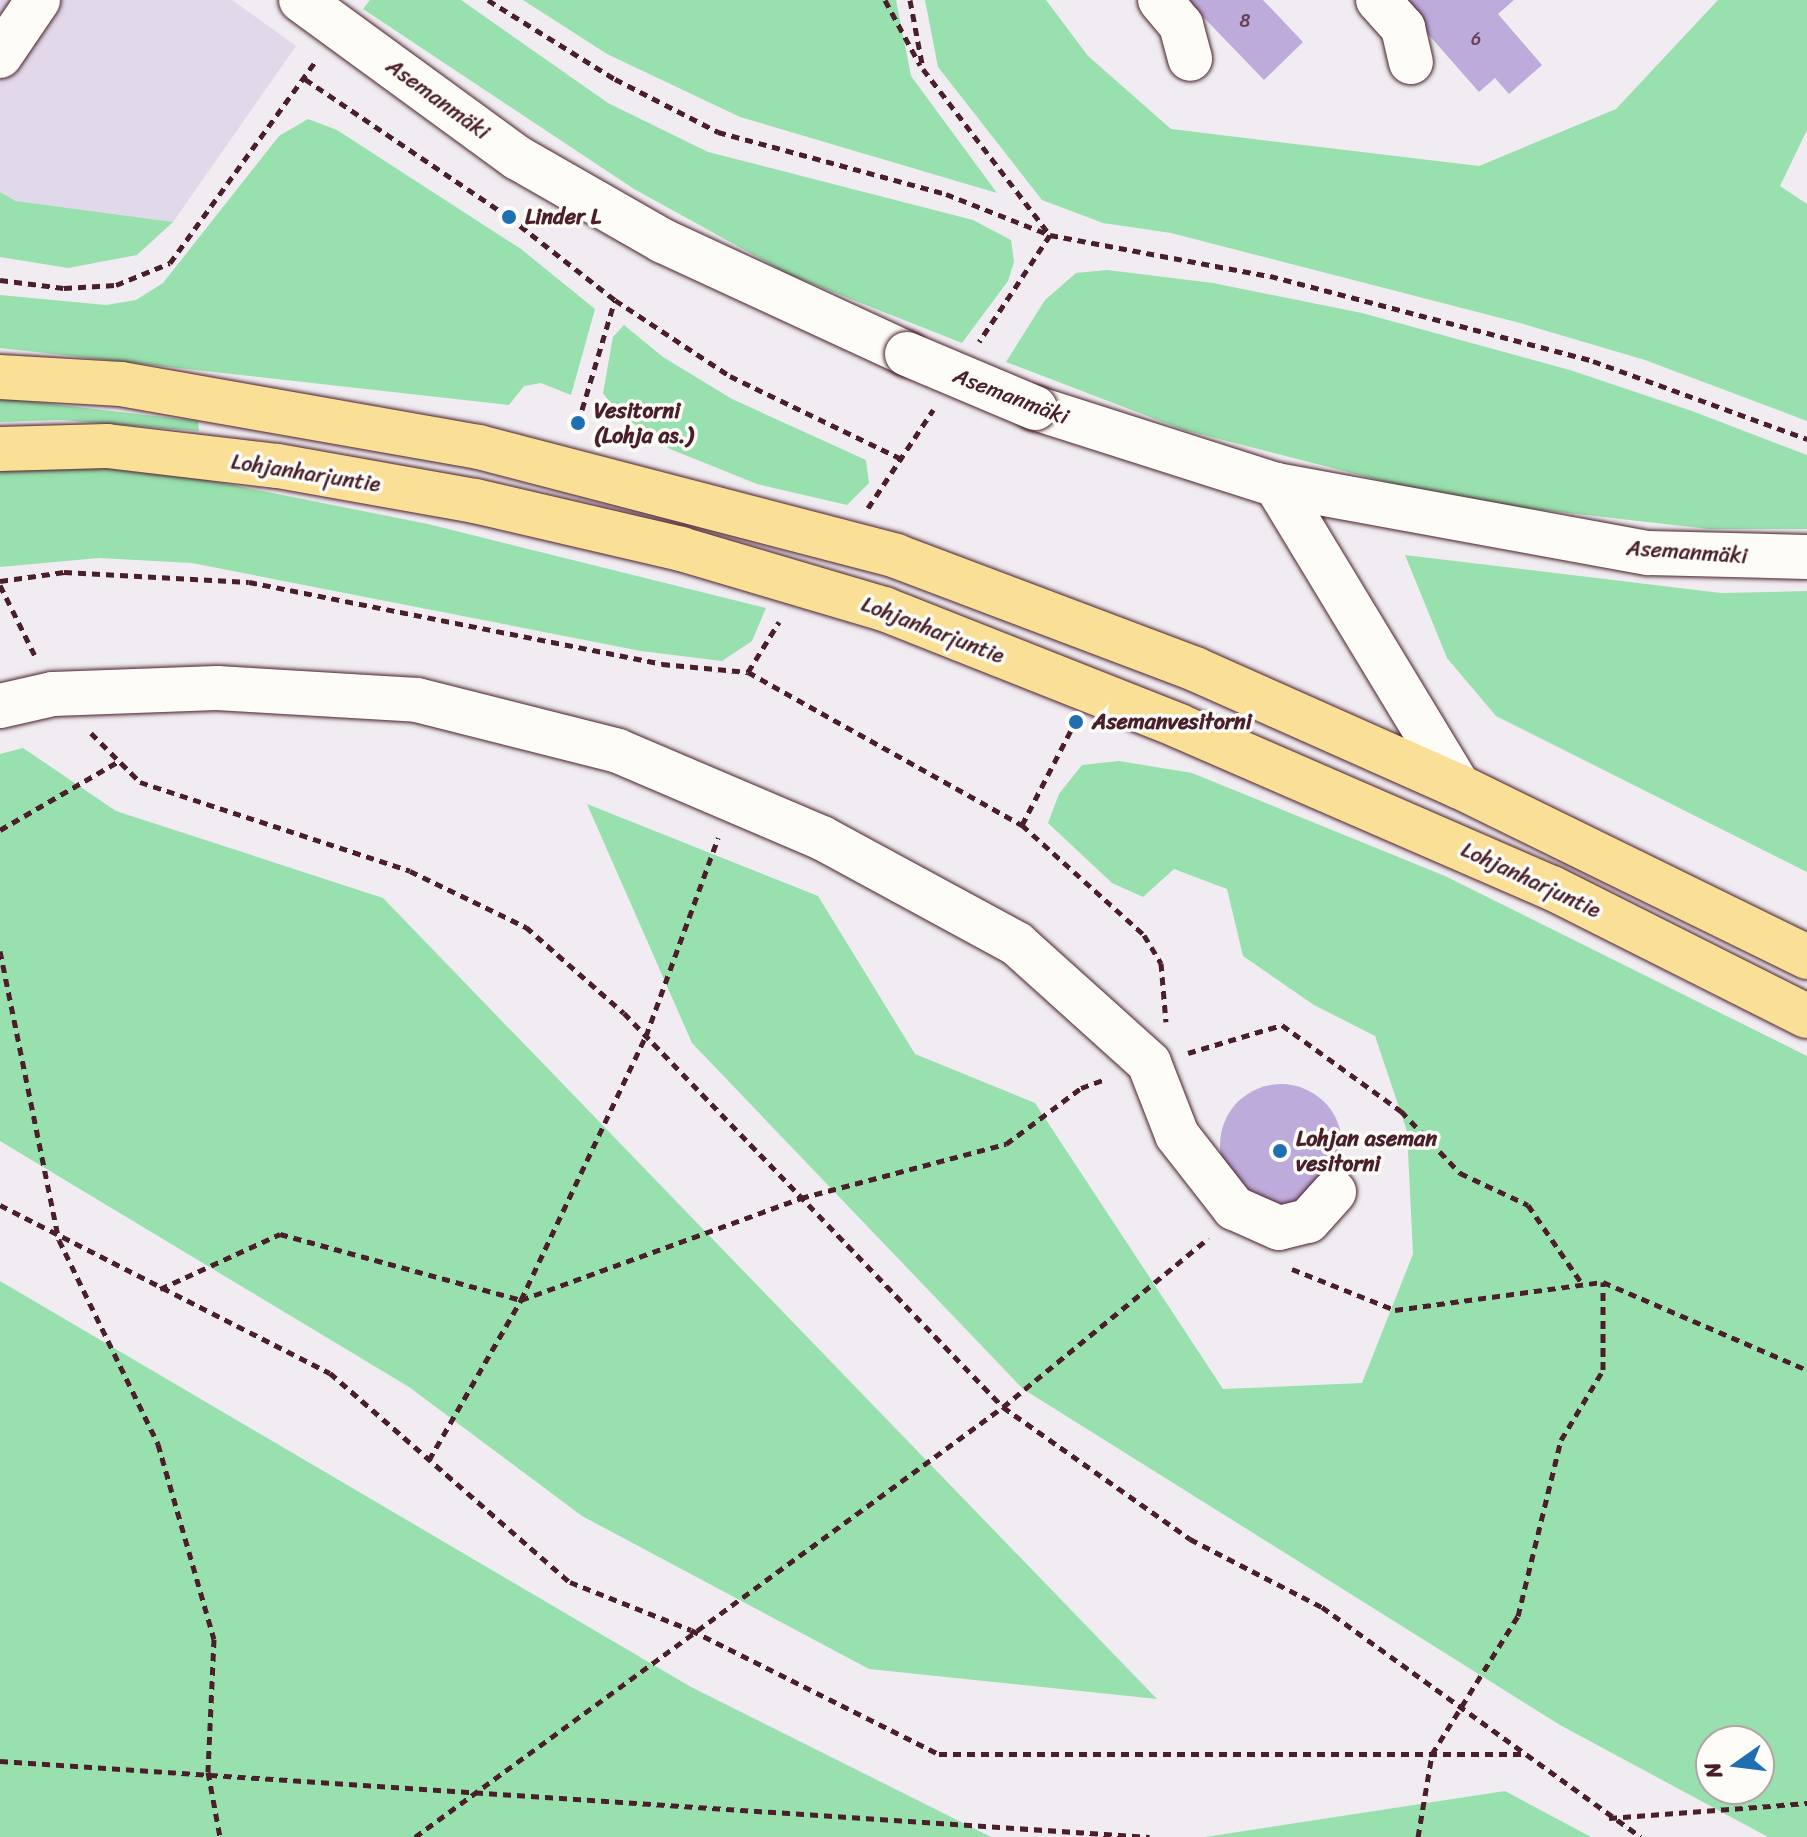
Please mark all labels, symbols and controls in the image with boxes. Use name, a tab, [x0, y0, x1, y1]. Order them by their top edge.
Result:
house number: 8	[1240, 10, 1250, 32]
house number: 6	[1471, 28, 1481, 50]
street label: Asemanmäki	[381, 53, 495, 145]
place label: Linder L	[525, 204, 601, 230]
marker: Linder L	[500, 208, 518, 226]
street label: Asemanmäki	[950, 362, 1072, 430]
place label: Vesitorni (Lohja as.)	[594, 397, 694, 448]
marker: Vesitorni (Lohja as.)	[569, 414, 587, 432]
street label: Lohjanharjuntie	[229, 448, 383, 498]
street label: Asemanmäki	[1626, 535, 1748, 569]
street label: Lohjanharjuntie	[858, 591, 1008, 669]
place label: Asemanvesitorni	[1092, 709, 1252, 735]
marker: Asemanvesitorni	[1067, 713, 1085, 731]
street label: Lohjanharjuntie	[1457, 836, 1605, 924]
place label: Lohjan aseman vesitorni	[1296, 1125, 1437, 1176]
marker: Lohjan aseman vesitorni	[1271, 1142, 1289, 1160]
north arrow	[1695, 1725, 1775, 1805]
text: N	[1692, 1758, 1734, 1783]

